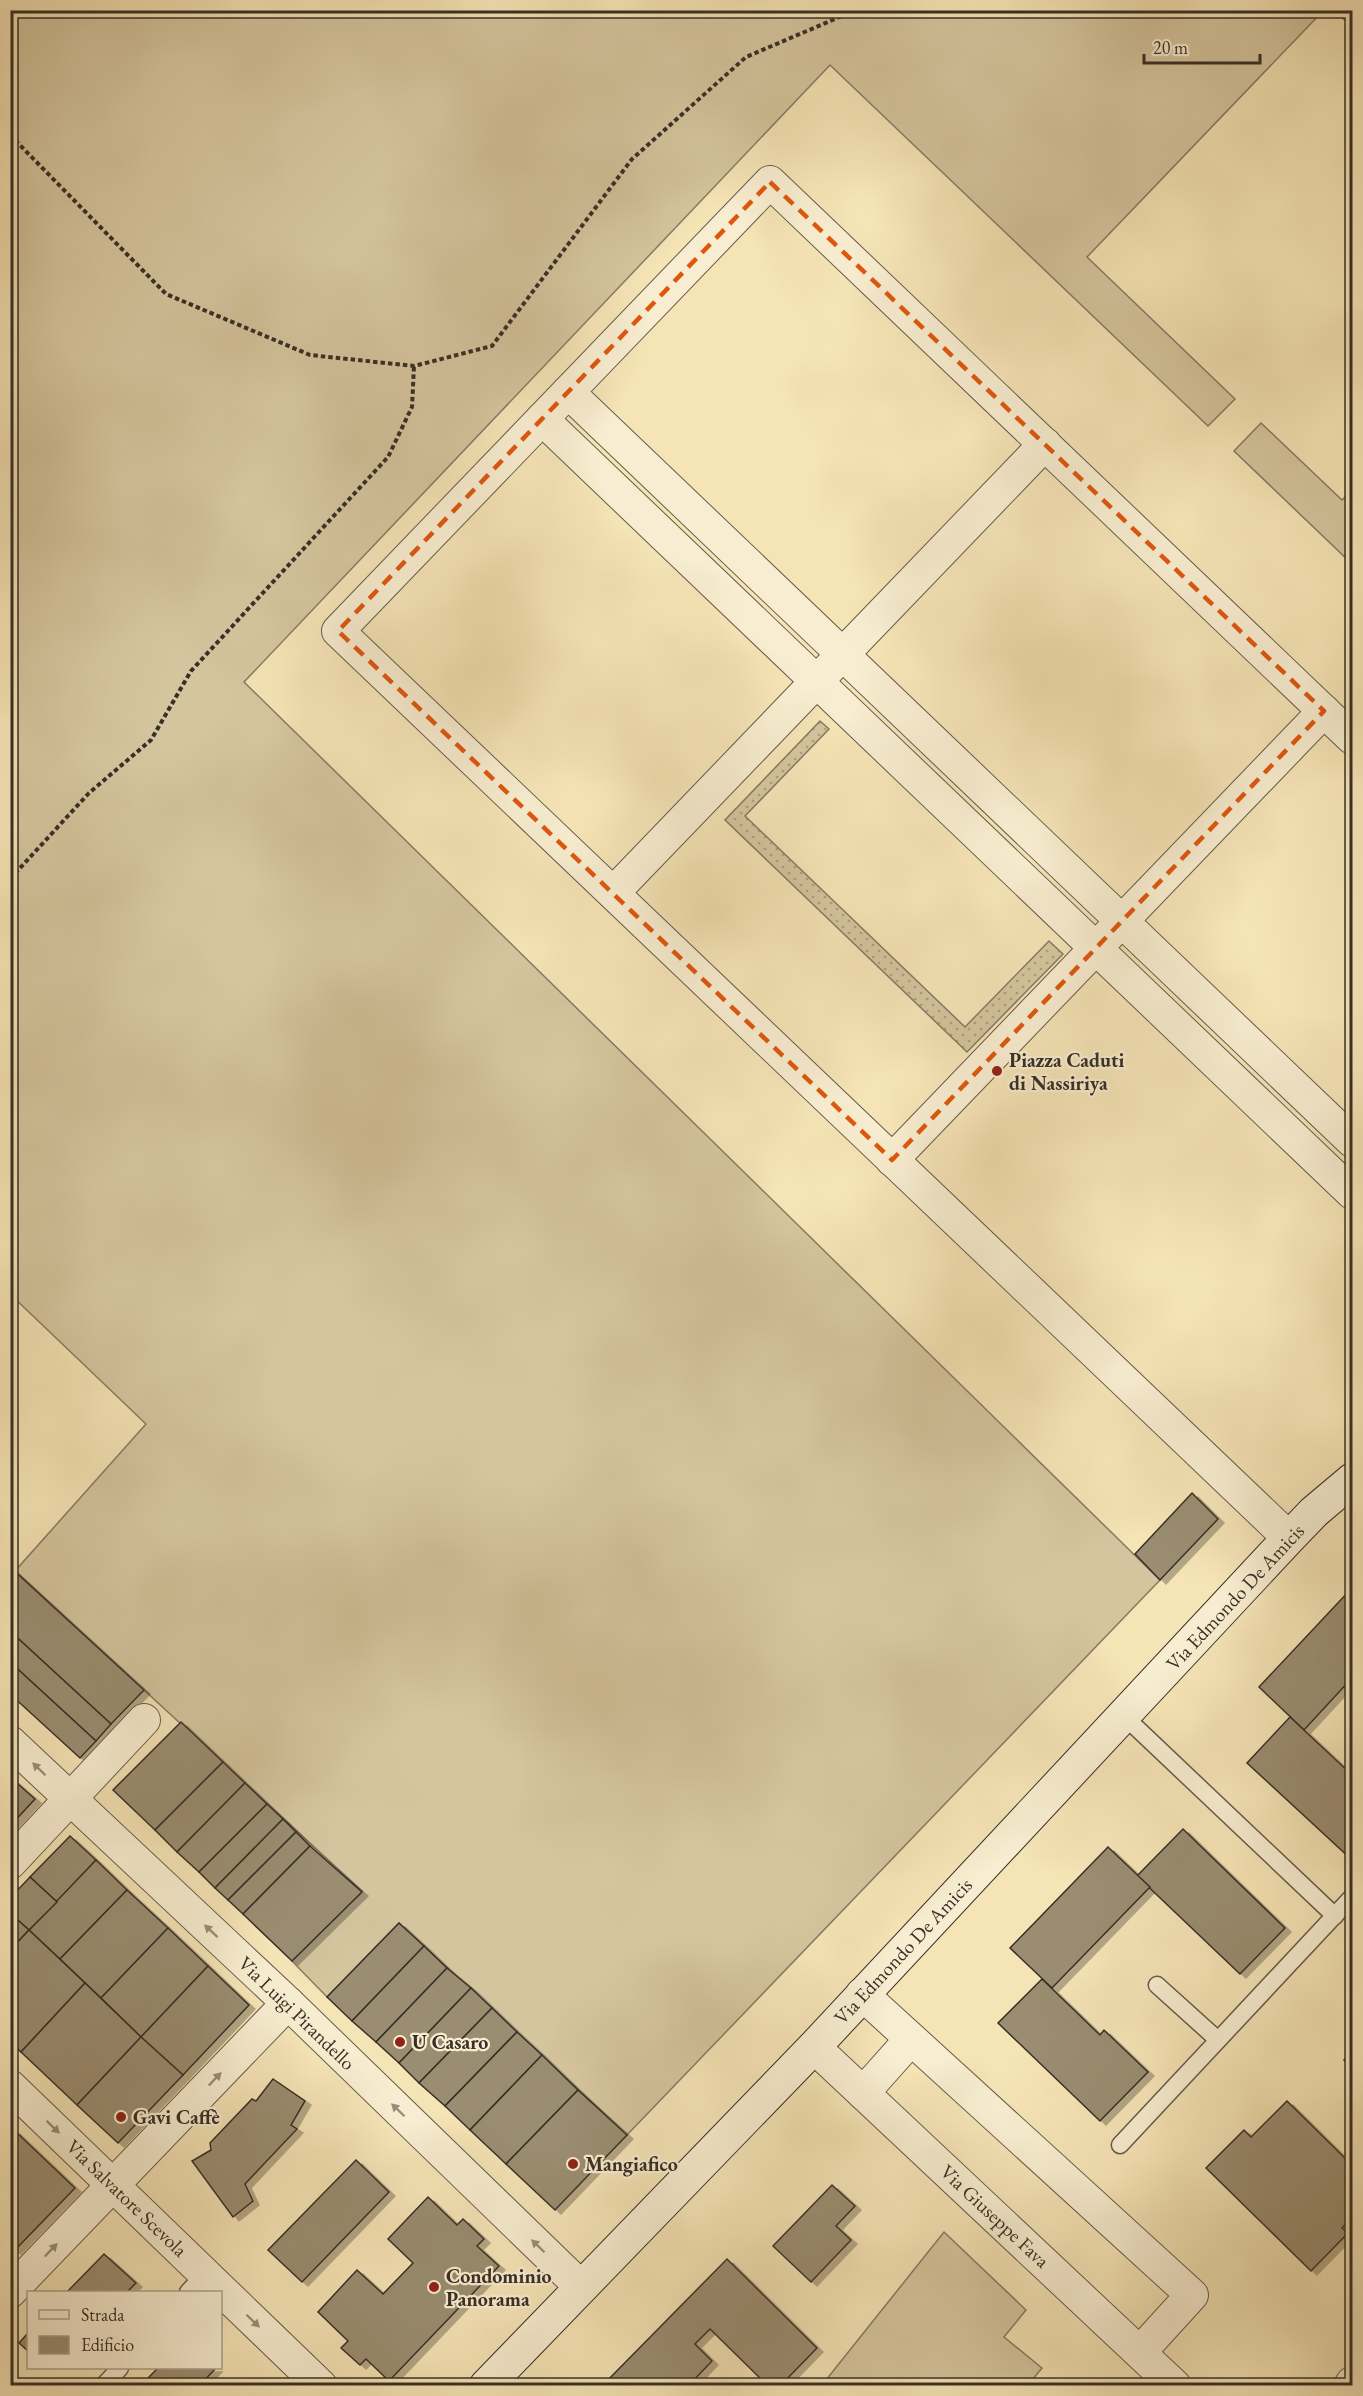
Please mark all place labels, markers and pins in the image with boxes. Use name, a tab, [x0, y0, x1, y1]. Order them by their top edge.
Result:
place label: Piazza Caduti di Nassiriya	[1009, 1047, 1124, 1096]
marker: Piazza Caduti di Nassiriya	[990, 1064, 1004, 1078]
place label: U Casaro	[412, 2029, 488, 2055]
marker: U Casaro	[393, 2035, 407, 2049]
place label: Gavi Caffè	[133, 2104, 220, 2130]
marker: Gavi Caffè	[114, 2110, 128, 2124]
place label: Mangiafico	[585, 2151, 678, 2177]
marker: Mangiafico	[566, 2157, 580, 2171]
place label: Condominio Panorama	[446, 2263, 552, 2312]
marker: Condominio Panorama	[427, 2280, 441, 2294]

